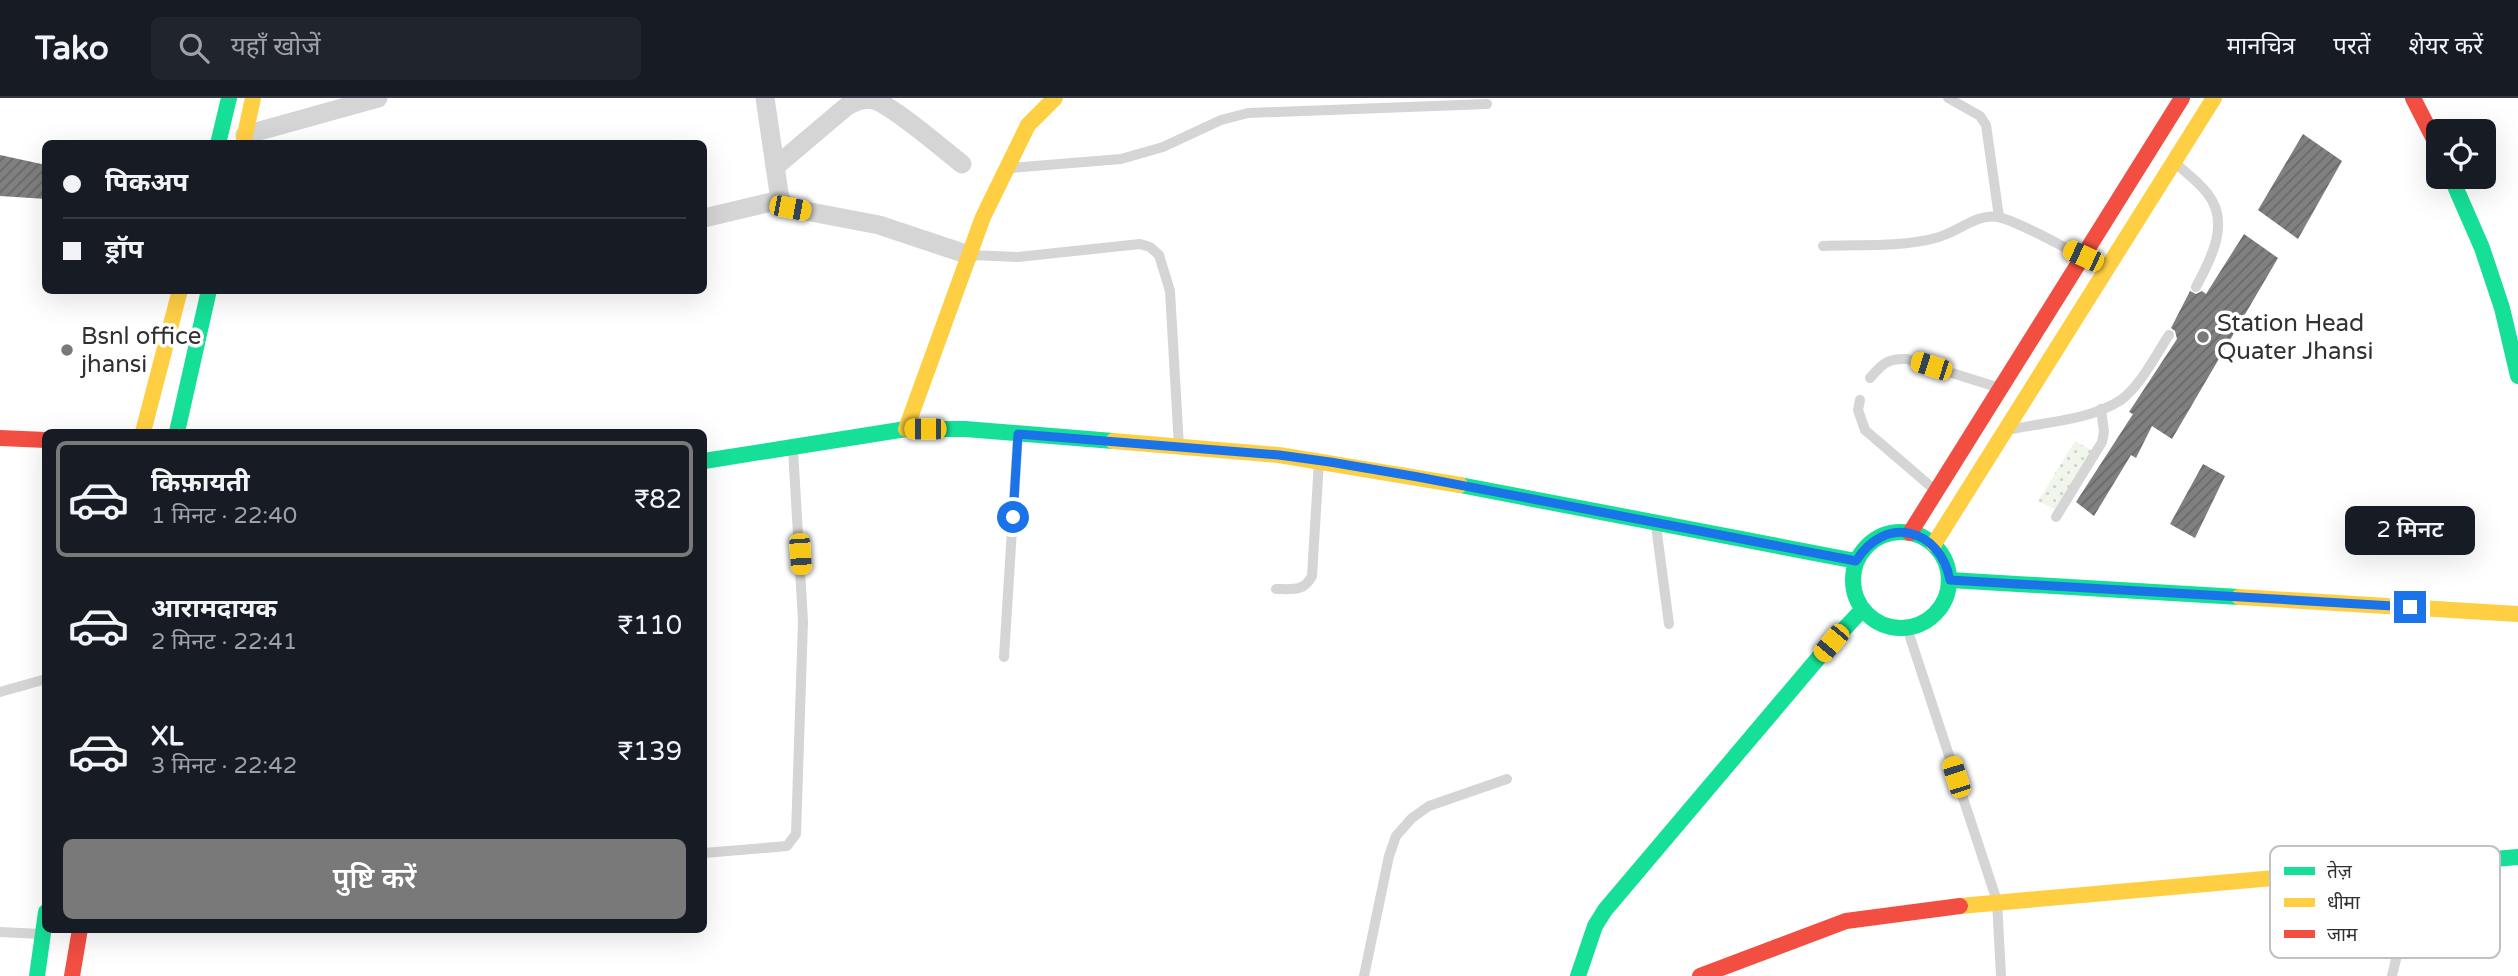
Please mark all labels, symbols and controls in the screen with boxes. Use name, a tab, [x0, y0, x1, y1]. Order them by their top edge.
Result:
search box	[151, 17, 641, 80]
text: Tako	[35, 29, 109, 68]
icon: search	[175, 29, 213, 67]
text: यहाँ खोजें	[231, 31, 320, 62]
text: मानचित्र	[2227, 32, 2295, 61]
text: परतें	[2333, 32, 2370, 61]
text: शेयर करें	[2408, 32, 2483, 61]
map controls	[2426, 119, 2496, 189]
button: locate	[2426, 119, 2496, 189]
text: पिकअप	[105, 167, 188, 198]
car	[768, 194, 813, 222]
text: ड्रॉप	[105, 234, 143, 265]
car	[2060, 238, 2107, 274]
place label: Station Head Quater Jhansi	[2217, 309, 2374, 366]
place label: Bsnl office jhansi	[79, 322, 201, 379]
marker: Station Head Quater Jhansi	[2195, 329, 2211, 345]
marker: Bsnl office jhansi	[59, 342, 75, 358]
car	[1908, 350, 1955, 382]
car	[905, 419, 947, 440]
text: किफ़ायती	[151, 467, 250, 498]
icon: car	[67, 468, 130, 531]
text: ₹82	[634, 484, 682, 515]
route start	[997, 501, 1029, 533]
text: 1 मिनट · 22:40	[151, 502, 297, 530]
callout: 2 मिनट	[2345, 505, 2475, 554]
text: 2 मिनट	[2376, 516, 2444, 544]
car	[789, 532, 812, 576]
route end	[2394, 591, 2426, 623]
text: आरामदायक	[151, 593, 277, 624]
icon: car	[67, 594, 130, 657]
text: ₹110	[618, 610, 682, 641]
car	[1810, 620, 1853, 666]
text: 2 मिनट · 22:41	[151, 628, 297, 656]
icon: car	[67, 720, 130, 783]
text: XL	[151, 721, 183, 752]
text: ₹139	[618, 736, 682, 767]
text: 3 मिनट · 22:42	[151, 752, 297, 780]
car	[1940, 754, 1973, 800]
button: पुष्टि करें	[63, 839, 686, 919]
legend	[2270, 846, 2500, 958]
text: तेज़	[2327, 860, 2353, 883]
text: धीमा	[2327, 892, 2361, 914]
text: जाम	[2327, 924, 2358, 946]

